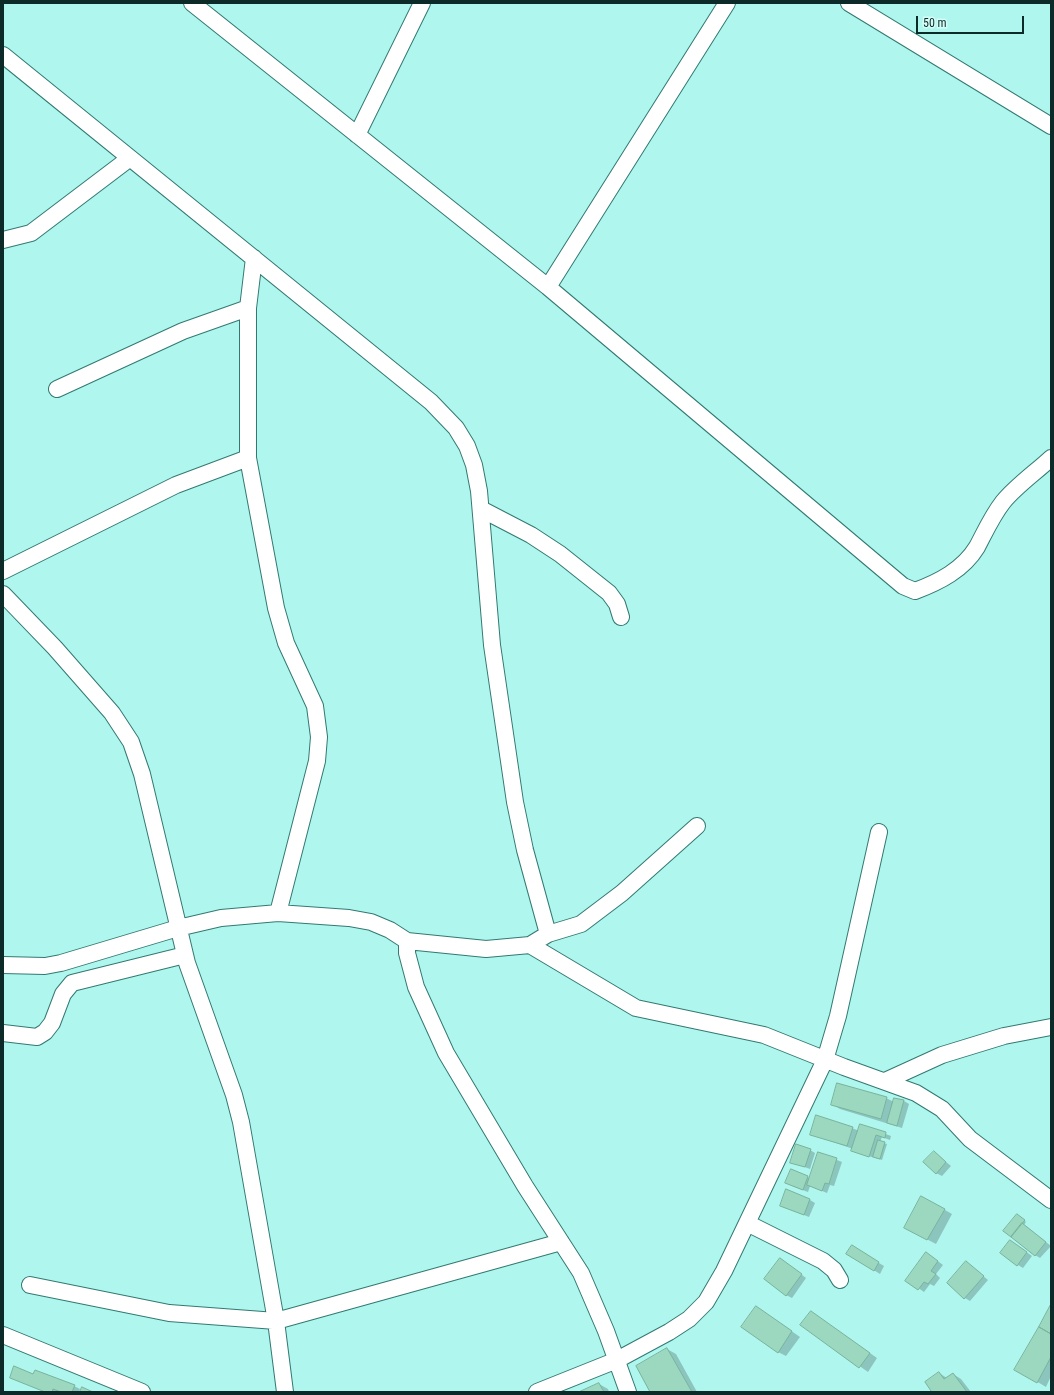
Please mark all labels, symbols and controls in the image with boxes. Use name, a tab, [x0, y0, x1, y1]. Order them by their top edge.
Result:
scale bar	[918, 8, 1026, 34]
text: 50 m	[923, 16, 947, 30]

